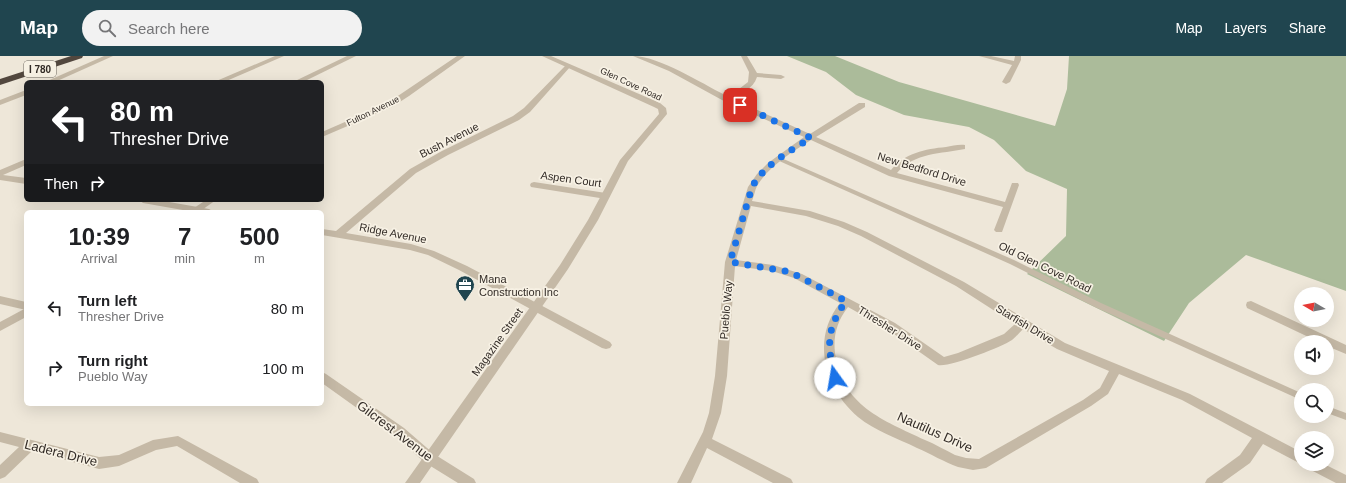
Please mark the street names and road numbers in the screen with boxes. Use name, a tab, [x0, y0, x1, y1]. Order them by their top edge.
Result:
road number: I 780	[24, 61, 56, 77]
street label: Glen Cove Road	[599, 65, 663, 103]
street label: Fulton Avenue	[345, 94, 401, 128]
street label: Bush Avenue	[417, 120, 481, 160]
street label: New Bedford Drive	[876, 150, 968, 188]
street label: Aspen Court	[540, 169, 602, 189]
street label: Ridge Avenue	[358, 221, 428, 245]
street label: Old Glen Cove Road	[997, 239, 1093, 295]
street label: Pueblo Way	[717, 280, 735, 340]
street label: Starfish Drive	[994, 302, 1056, 346]
street label: Thresher Drive	[856, 304, 924, 352]
street label: Magazine Street	[469, 306, 525, 378]
street label: Gilcrest Avenue	[354, 398, 436, 464]
street label: Nautilus Drive	[895, 409, 975, 455]
street label: Ladera Drive	[23, 437, 99, 469]

